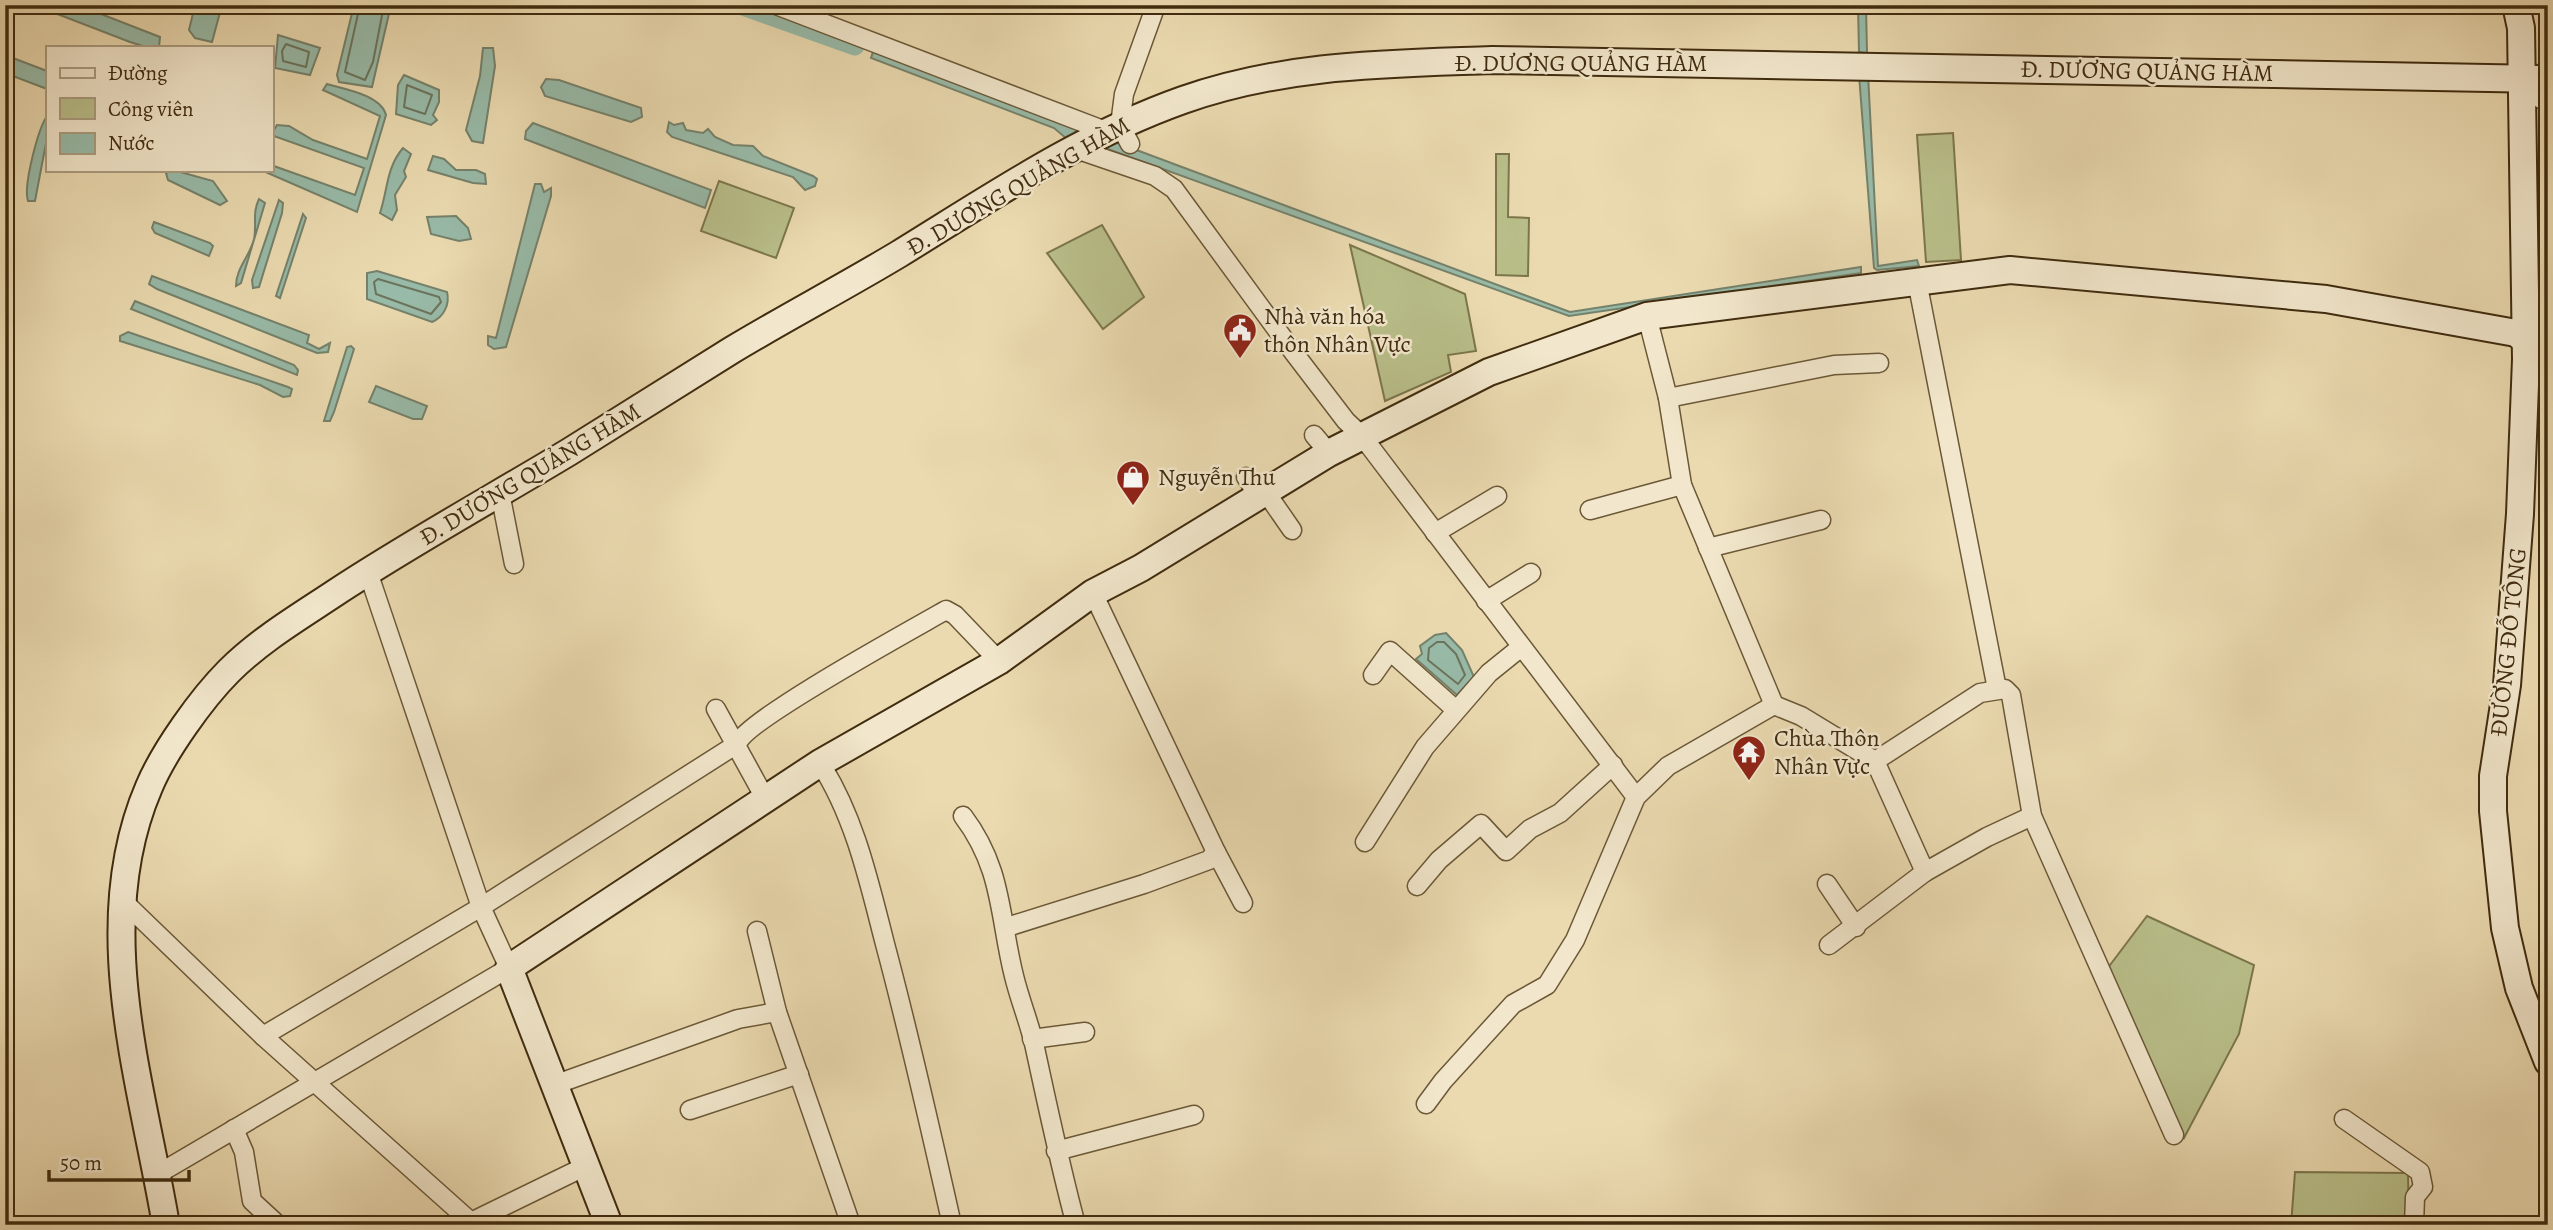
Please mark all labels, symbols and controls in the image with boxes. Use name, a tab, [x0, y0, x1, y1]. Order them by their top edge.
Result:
legend	[46, 46, 273, 172]
street label: Đ. DƯƠNG QUẢNG HÀM	[1455, 47, 1707, 79]
street label: Đ. DƯƠNG QUẢNG HÀM	[2020, 53, 2274, 89]
text: Đường	[108, 59, 168, 87]
text: Công viên	[108, 95, 194, 123]
street label: Đ. DƯƠNG QUẢNG HÀM	[900, 109, 1136, 263]
text: Nước	[108, 129, 155, 157]
place label: Nhà văn hóa thôn Nhân Vực	[1264, 300, 1411, 360]
public building icon: Nhà văn hóa thôn Nhân Vực	[1221, 311, 1259, 360]
street label: Đ. DƯƠNG QUẢNG HÀM	[413, 395, 647, 553]
shop icon: Nguyễn Thu	[1114, 458, 1152, 507]
place label: Nguyễn Thu	[1158, 461, 1276, 493]
street label: ĐƯỜNG ĐỖ TÔNG	[2482, 546, 2534, 738]
place label: Chùa Thôn Nhân Vực	[1774, 722, 1880, 782]
temple icon: Chùa Thôn Nhân Vực	[1730, 733, 1768, 782]
scale bar	[49, 1139, 189, 1183]
text: 50 m	[60, 1149, 102, 1177]

